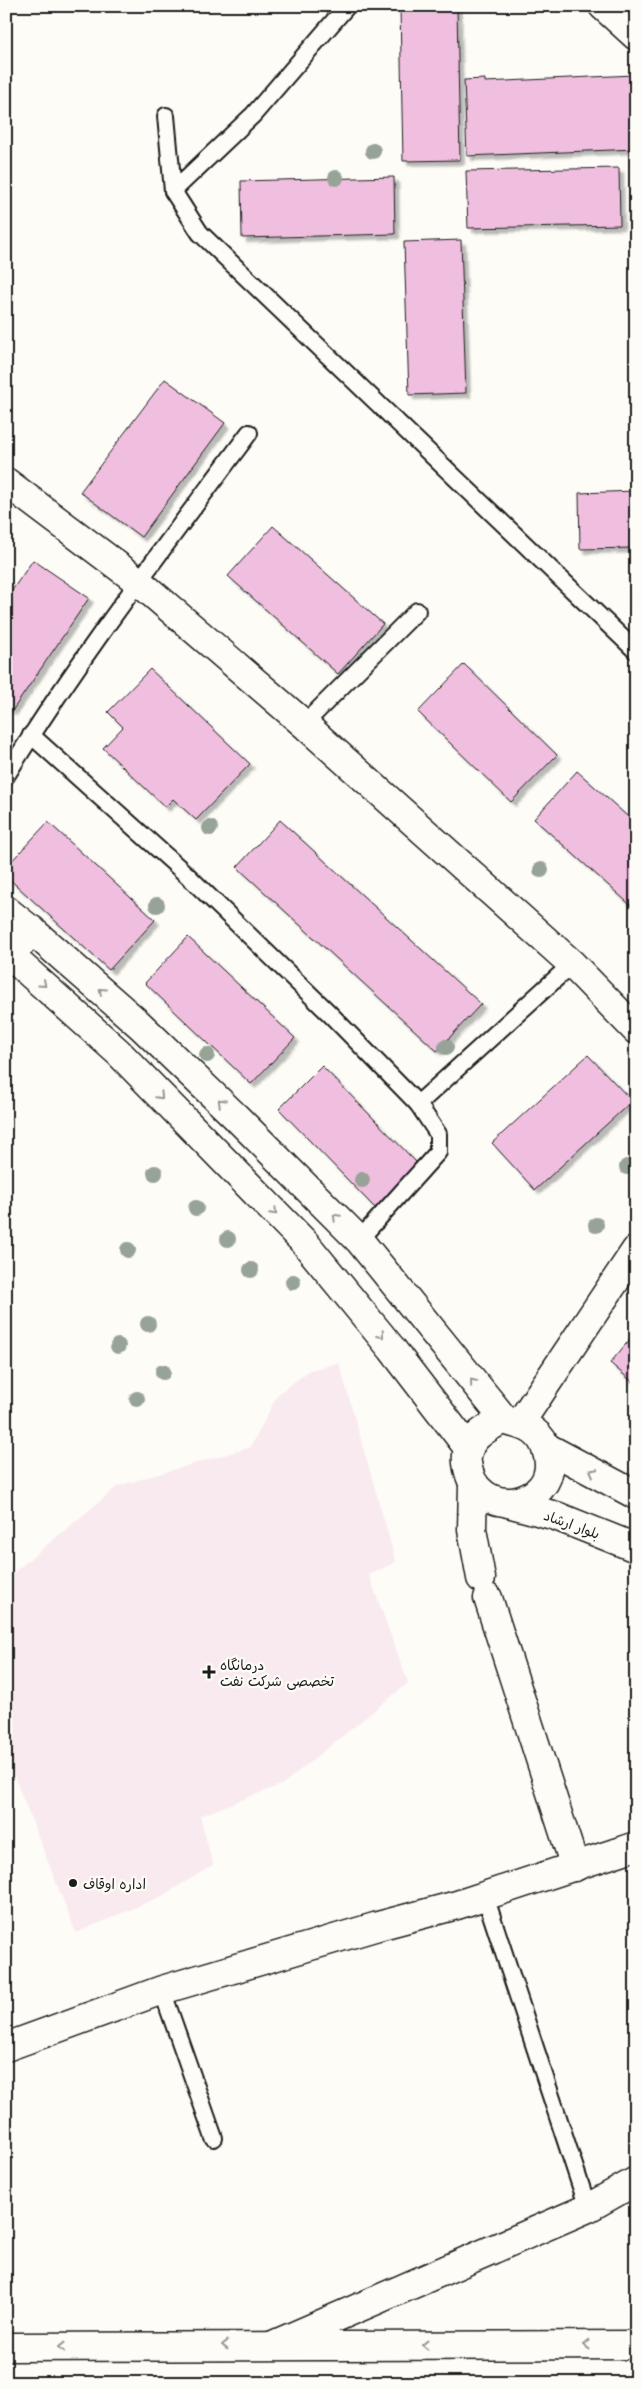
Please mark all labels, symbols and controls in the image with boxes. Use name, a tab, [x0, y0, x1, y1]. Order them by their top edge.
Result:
one-way arrow	[37, 978, 46, 987]
one-way arrow	[98, 988, 107, 997]
one-way arrow	[155, 1090, 164, 1099]
one-way arrow	[217, 1099, 226, 1108]
one-way arrow	[268, 1206, 277, 1215]
one-way arrow	[333, 1213, 342, 1222]
one-way arrow	[375, 1329, 383, 1338]
one-way arrow	[470, 1378, 479, 1387]
one-way arrow	[589, 1468, 598, 1478]
street label: بلوار ارشاد	[541, 1505, 603, 1543]
place label: درمانگاه تخصصی شرکت نفت	[220, 1655, 335, 1690]
marker: درمانگاه تخصصی شرکت نفت	[202, 1665, 216, 1679]
place label: اداره اوقاف	[83, 1874, 146, 1893]
marker: اداره اوقاف	[67, 1877, 79, 1889]
one-way arrow	[220, 2340, 228, 2350]
one-way arrow	[420, 2340, 428, 2350]
one-way arrow	[583, 2340, 590, 2350]
one-way arrow	[58, 2342, 66, 2352]

